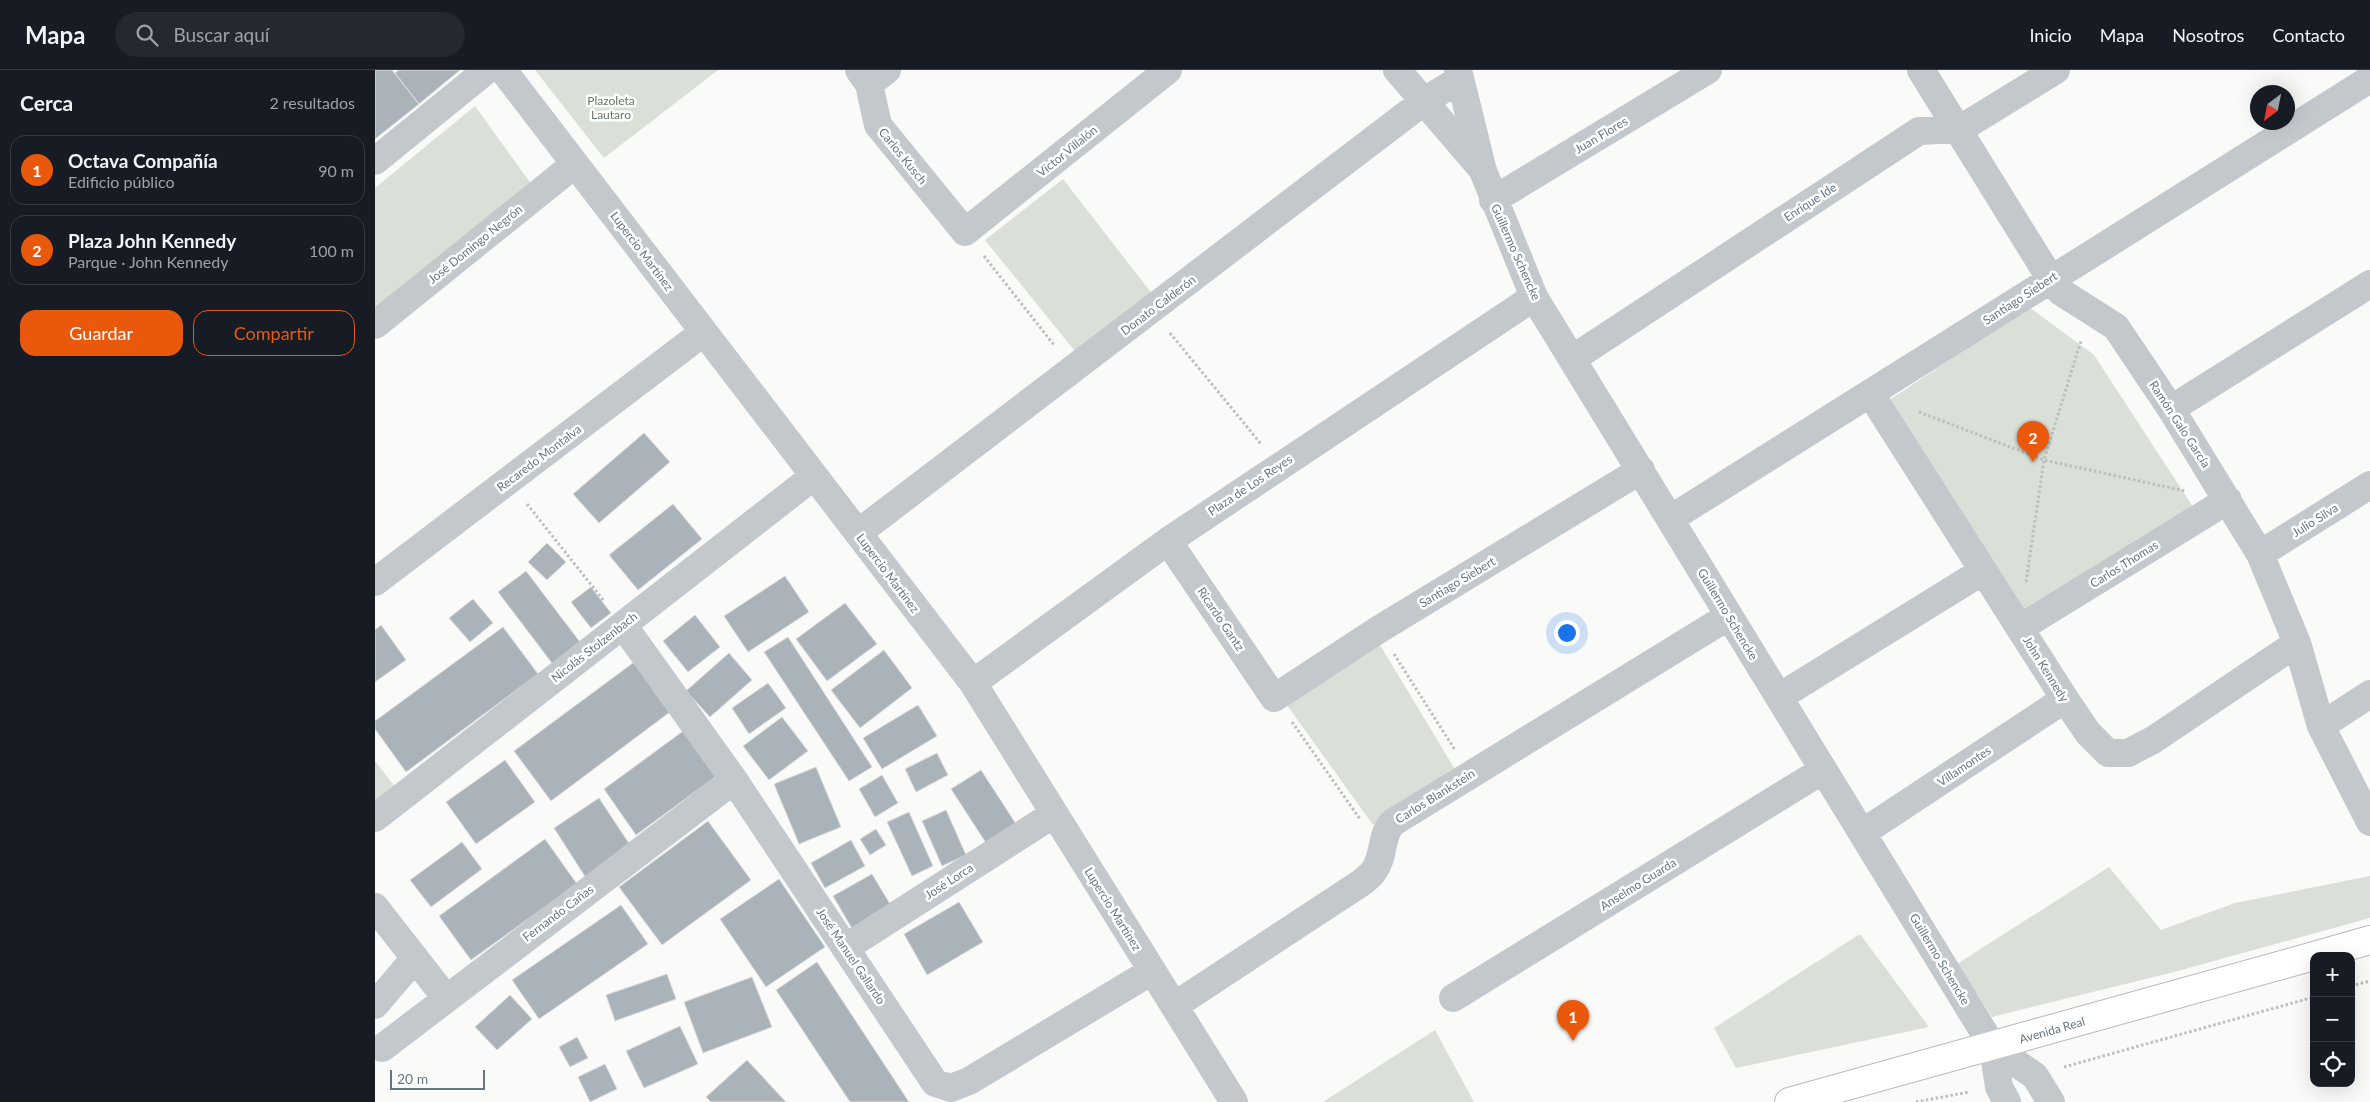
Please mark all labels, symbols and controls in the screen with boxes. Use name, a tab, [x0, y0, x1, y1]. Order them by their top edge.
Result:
search box	[115, 12, 465, 57]
text: Mapa	[25, 20, 85, 49]
icon: search	[133, 21, 161, 49]
text: Buscar aquí	[173, 23, 269, 46]
text: Inicio	[2029, 24, 2072, 46]
text: Mapa	[2100, 24, 2144, 46]
text: Nosotros	[2172, 24, 2244, 46]
text: Contacto	[2272, 24, 2345, 46]
north arrow	[2250, 85, 2295, 130]
text: Cerca	[20, 90, 73, 115]
text: 2 resultados	[269, 93, 355, 112]
park label: Plazoleta Lautaro	[587, 93, 635, 122]
street label: Juan Flores	[1572, 113, 1630, 157]
street label: Víctor Villalón	[1034, 122, 1100, 180]
street label: Carlos Kusch	[876, 125, 930, 187]
text: Octava Compañía	[68, 149, 218, 172]
text: 1	[32, 161, 42, 180]
text: 90 m	[318, 161, 354, 180]
text: Edificio público	[68, 172, 175, 191]
street label: Enrique Ide	[1781, 179, 1839, 225]
street label: José Domingo Negrón	[425, 201, 525, 287]
street label: Guillermo Schencke	[1488, 201, 1544, 303]
street label: Lupercio Martínez	[607, 208, 677, 294]
text: Plaza John Kennedy	[68, 229, 236, 252]
text: 2	[32, 241, 42, 260]
text: 100 m	[309, 241, 354, 260]
text: Parque · John Kennedy	[68, 252, 228, 271]
street label: Santiago Siebert	[1980, 268, 2061, 328]
street label: Donato Calderón	[1118, 272, 1198, 338]
button: Guardar	[20, 310, 183, 356]
button: Compartir	[193, 310, 355, 356]
street label: Ramón Galo García	[2146, 378, 2214, 470]
street label: Recaredo Montalva	[494, 421, 584, 495]
pin: 2	[2017, 421, 2049, 462]
street label: Plaza de Los Reyes	[1205, 451, 1295, 519]
street label: Julio Silva	[2289, 500, 2341, 540]
street label: Lupercio Martínez	[853, 530, 923, 616]
street label: Carlos Thomas	[2087, 537, 2161, 591]
street label: Santiago Siebert	[1416, 553, 1498, 611]
street label: Guillermo Schencke	[1695, 566, 1761, 662]
street label: Ricardo Gantz	[1194, 584, 1248, 654]
street label: Nicolás Stolzenbach	[548, 609, 640, 685]
your location	[1554, 620, 1580, 646]
street label: John Kennedy	[2020, 633, 2073, 705]
street label: Villamontes	[1934, 743, 1994, 789]
street label: Carlos Blankstein	[1392, 766, 1478, 826]
street label: Anselmo Guarda	[1597, 855, 1679, 913]
street label: José Lorca	[922, 860, 976, 902]
street label: Lupercio Martínez	[1081, 865, 1145, 954]
street label: Fernando Cañas	[520, 882, 596, 944]
street label: José Manuel Gallardo	[813, 905, 889, 1007]
street label: Guillermo Schencke	[1907, 911, 1973, 1007]
map controls	[2310, 952, 2355, 1087]
button: +	[2310, 952, 2355, 997]
button: −	[2310, 997, 2355, 1042]
pin: 1	[1557, 1000, 1589, 1041]
street label: Avenida Real	[2017, 1013, 2087, 1047]
button: locate	[2310, 1042, 2355, 1087]
scale bar	[390, 1067, 485, 1090]
text: 20 m	[397, 1070, 428, 1087]

